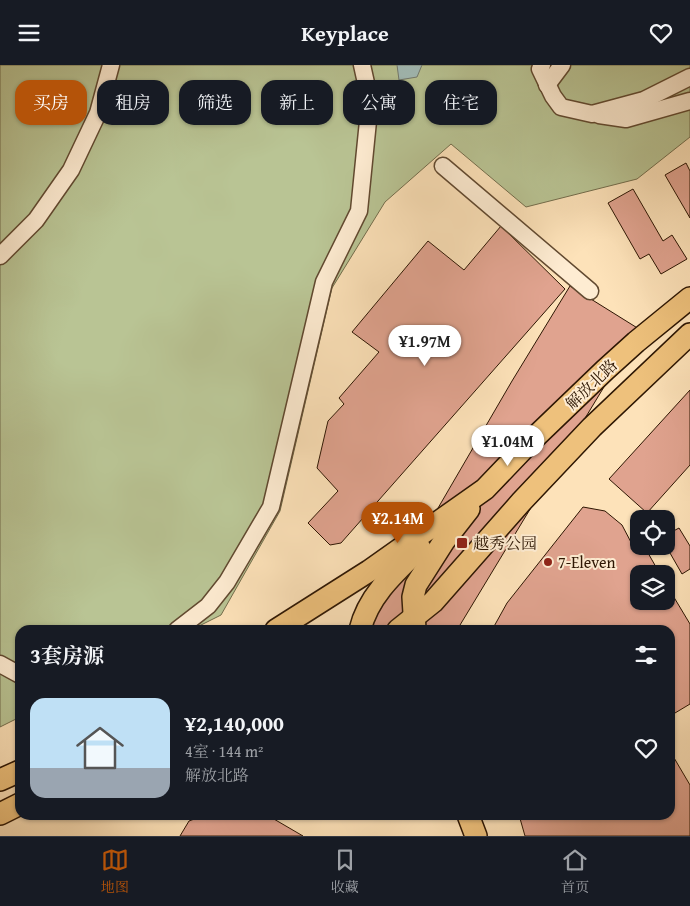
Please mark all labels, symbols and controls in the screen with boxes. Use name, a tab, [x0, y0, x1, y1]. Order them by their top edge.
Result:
text: Keyplace	[301, 17, 389, 49]
icon: menu	[15, 19, 43, 47]
icon: heart	[647, 19, 675, 47]
chip: 买房	[15, 80, 87, 125]
chip: 租房	[97, 80, 169, 125]
chip: 筛选	[179, 80, 251, 125]
chip: 新上	[261, 80, 333, 125]
chip: 公寓	[343, 80, 415, 125]
chip: 住宅	[425, 80, 497, 125]
pin: ¥1.97M	[384, 325, 466, 367]
text: ¥1.97M	[399, 329, 451, 353]
street label: 解放北路	[560, 353, 622, 415]
pin: ¥1.04M	[467, 425, 549, 467]
text: ¥1.04M	[482, 429, 534, 453]
pin: ¥2.14M	[357, 501, 439, 544]
text: ¥2.14M	[372, 506, 424, 530]
map controls	[630, 510, 675, 610]
button: locate	[630, 510, 675, 555]
place label: 越秀公园	[473, 531, 537, 555]
marker: 越秀公园	[455, 536, 469, 550]
place label: 7-Eleven	[558, 550, 615, 574]
marker: 7-Eleven	[542, 556, 554, 568]
button: layers	[630, 565, 675, 610]
text: 3套房源	[30, 640, 104, 671]
icon: filters	[632, 641, 660, 669]
text: ¥2,140,000	[185, 708, 284, 739]
icon: home	[70, 718, 130, 778]
icon: heart	[632, 734, 660, 762]
text: 4室 · 144 m²	[185, 739, 264, 763]
text: 解放北路	[185, 763, 249, 787]
tab: 地图	[101, 846, 129, 897]
tab: 收藏	[331, 846, 359, 897]
tab: 首页	[561, 846, 589, 897]

